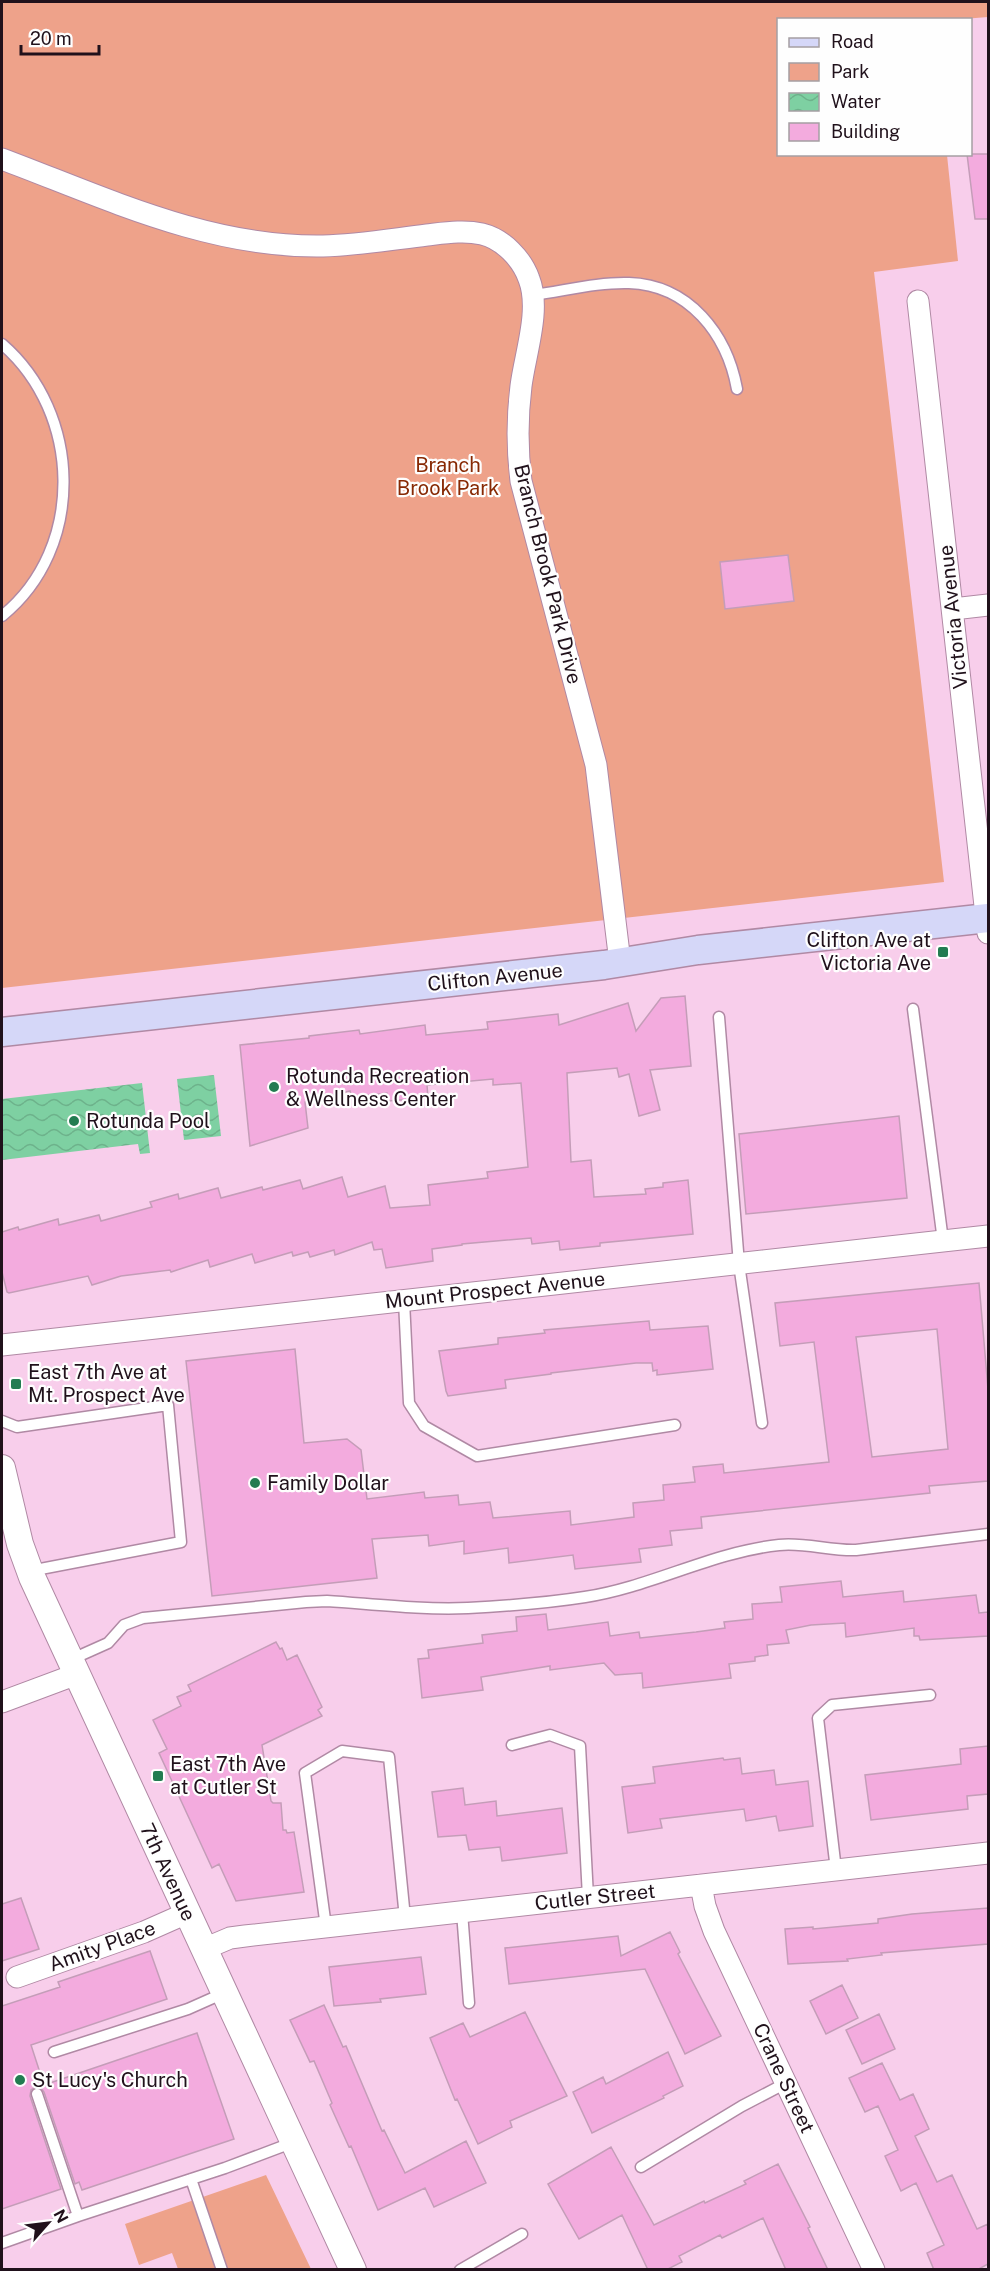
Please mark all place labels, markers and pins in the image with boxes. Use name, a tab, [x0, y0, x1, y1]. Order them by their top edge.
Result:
place label: Clifton Ave at Victoria Ave	[806, 928, 931, 975]
marker: Clifton Ave at Victoria Ave	[936, 945, 950, 959]
place label: Rotunda Recreation & Wellness Center	[286, 1064, 469, 1111]
marker: Rotunda Recreation & Wellness Center	[267, 1080, 281, 1094]
place label: Rotunda Pool	[86, 1109, 210, 1133]
marker: Rotunda Pool	[67, 1114, 81, 1128]
place label: East 7th Ave at Mt. Prospect Ave	[28, 1360, 185, 1407]
marker: East 7th Ave at Mt. Prospect Ave	[9, 1377, 23, 1391]
place label: Family Dollar	[267, 1471, 389, 1495]
marker: Family Dollar	[248, 1476, 262, 1490]
place label: East 7th Ave at Cutler St	[170, 1752, 286, 1799]
marker: East 7th Ave at Cutler St	[151, 1769, 165, 1783]
place label: St Lucy's Church	[32, 2068, 188, 2092]
marker: St Lucy's Church	[13, 2073, 27, 2087]

